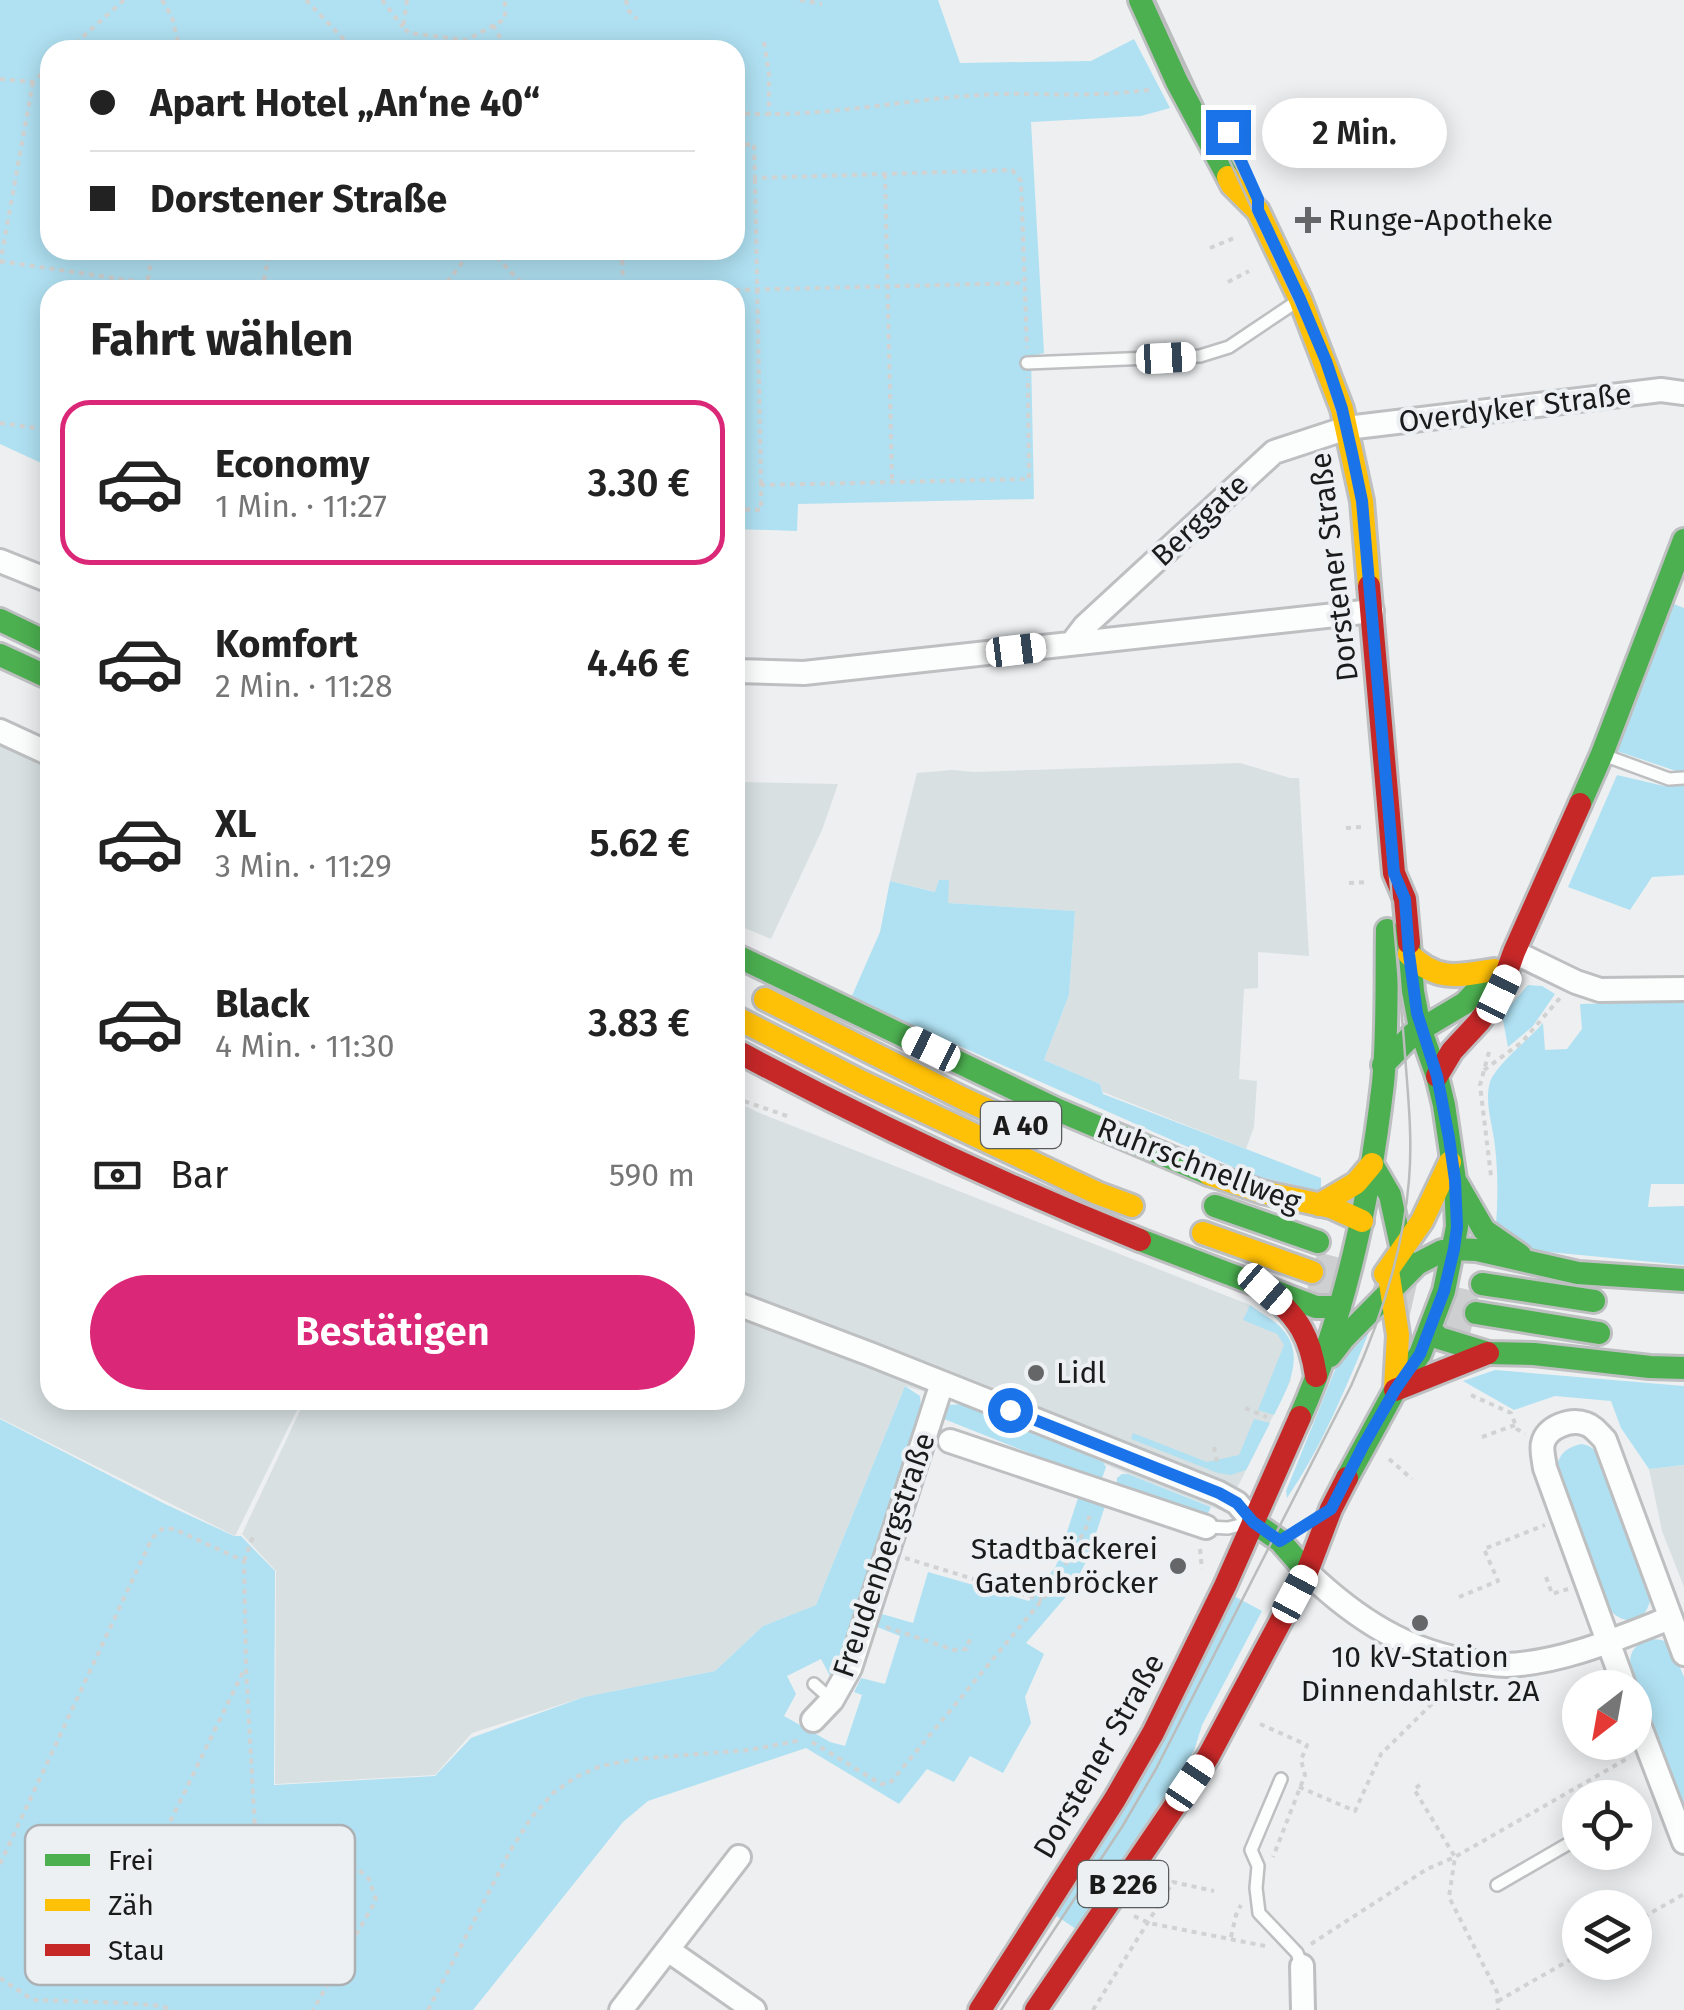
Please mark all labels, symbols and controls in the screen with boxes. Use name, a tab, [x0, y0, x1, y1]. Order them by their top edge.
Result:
text: Apart Hotel „An‘ne 40“	[150, 80, 540, 126]
callout: 2 Min.	[1263, 97, 1448, 167]
route end	[1206, 110, 1251, 155]
text: 2 Min.	[1312, 114, 1397, 152]
text: Dorstener Straße	[150, 176, 447, 222]
place label: Runge-Apotheke	[1328, 202, 1553, 238]
marker: Runge-Apotheke	[1297, 209, 1319, 231]
text: Fahrt wählen	[90, 313, 354, 367]
car	[1135, 341, 1197, 375]
street label: Overdyker Straße	[1397, 376, 1633, 440]
icon: car	[95, 438, 185, 528]
text: Economy	[215, 441, 370, 487]
street label: Dorstener Straße	[1302, 450, 1366, 684]
text: 3.30 €	[588, 460, 690, 506]
street label: Berggate	[1144, 466, 1256, 574]
text: 1 Min. · 11:27	[215, 487, 387, 525]
icon: car	[95, 618, 185, 708]
text: Komfort	[215, 621, 358, 667]
car	[984, 631, 1048, 669]
text: 4.46 €	[587, 640, 690, 686]
text: 2 Min. · 11:28	[215, 667, 393, 705]
icon: car	[95, 798, 185, 888]
text: XL	[215, 801, 257, 847]
text: 5.62 €	[590, 820, 690, 866]
text: 3 Min. · 11:29	[215, 847, 392, 885]
car	[1472, 960, 1526, 1028]
icon: car	[95, 978, 185, 1068]
text: Black	[215, 981, 310, 1027]
text: 3.83 €	[588, 1000, 690, 1046]
car	[897, 1022, 965, 1076]
text: 4 Min. · 11:30	[215, 1027, 395, 1065]
road number: A 40	[981, 1102, 1061, 1148]
street label: Ruhrschnellweg	[1092, 1110, 1306, 1221]
icon: cash	[90, 1148, 145, 1203]
text: Bar	[170, 1152, 228, 1198]
text: 590 m	[609, 1156, 695, 1194]
car	[1233, 1258, 1297, 1320]
button: Bestätigen	[90, 1275, 695, 1390]
place label: Lidl	[1056, 1355, 1106, 1391]
marker: Lidl	[1025, 1362, 1047, 1384]
route start	[988, 1388, 1033, 1433]
street label: Freudenbergstraße	[825, 1428, 943, 1682]
place label: Stadtbäckerei Gatenbröcker	[971, 1531, 1158, 1601]
marker: Stadtbäckerei Gatenbröcker	[1167, 1555, 1189, 1577]
car	[1268, 1560, 1322, 1628]
marker: 10 kV-Station Dinnendahlstr. 2A	[1409, 1612, 1431, 1634]
place label: 10 kV-Station Dinnendahlstr. 2A	[1301, 1639, 1540, 1709]
street label: Dorstener Straße	[1026, 1647, 1172, 1865]
north arrow	[1562, 1670, 1652, 1760]
map controls	[1562, 1670, 1652, 1980]
car	[1161, 1750, 1219, 1816]
button: locate	[1562, 1780, 1652, 1870]
legend	[25, 1825, 355, 1985]
text: Frei	[108, 1844, 154, 1877]
road number: B 226	[1078, 1861, 1168, 1907]
text: Zäh	[108, 1889, 154, 1922]
button: layers	[1562, 1890, 1652, 1980]
text: Stau	[108, 1934, 165, 1967]

